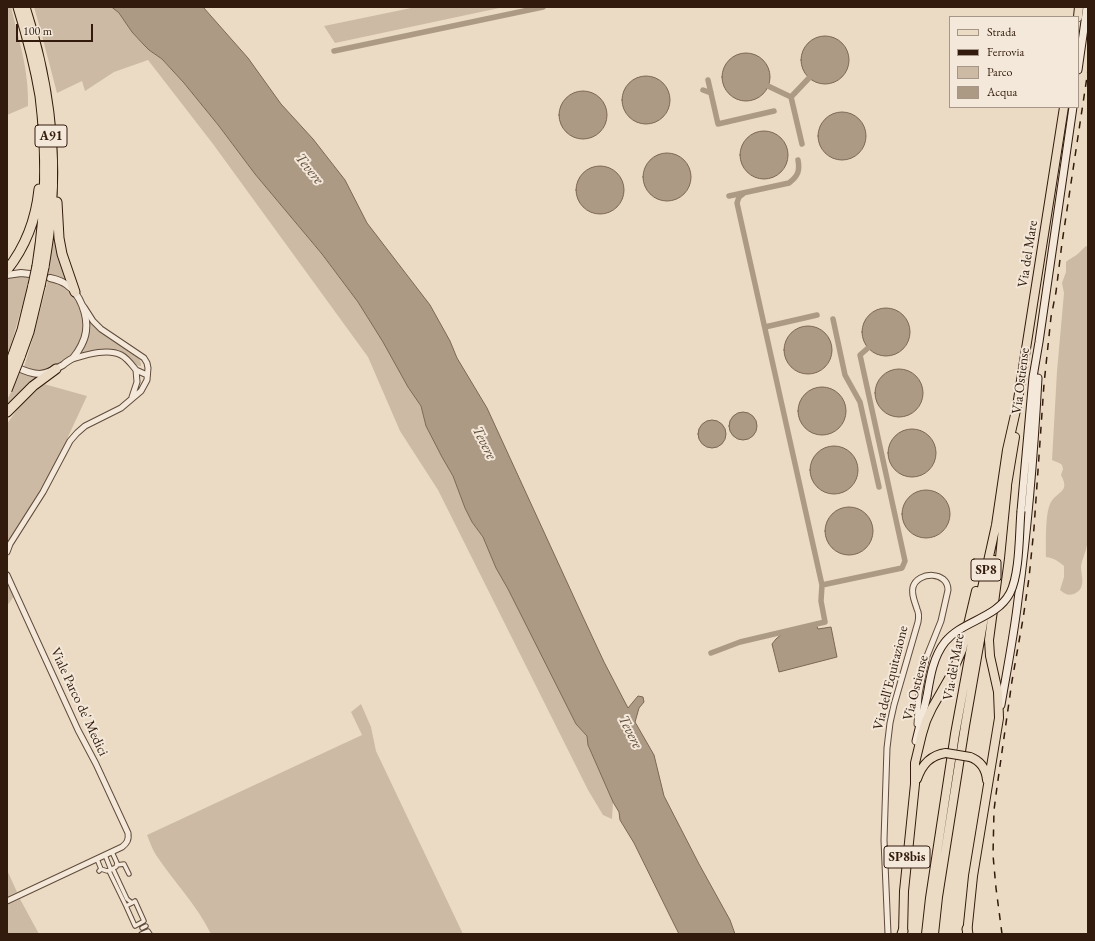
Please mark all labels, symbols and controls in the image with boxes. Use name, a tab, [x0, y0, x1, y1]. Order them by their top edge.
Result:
scale bar	[18, 16, 95, 42]
legend	[949, 16, 1079, 108]
text: 100 m	[23, 23, 52, 39]
text: Strada	[987, 24, 1016, 40]
text: Ferrovia	[987, 44, 1024, 60]
text: Parco	[987, 64, 1012, 80]
text: Acqua	[987, 84, 1017, 100]
road number: A91	[35, 125, 67, 147]
water label: Tevere	[291, 150, 327, 188]
street label: Via del Mare	[1014, 219, 1042, 289]
street label: Via Ostiense	[1009, 347, 1033, 415]
water label: Tevere	[468, 423, 500, 463]
road number: SP8	[971, 559, 1001, 581]
street label: Via dell'Equitazione	[870, 624, 912, 732]
street label: Via del Mare	[940, 632, 968, 702]
street label: Viale Parco de' Medici	[47, 645, 111, 759]
street label: Via Ostiense	[900, 654, 932, 722]
water label: Tevere	[614, 712, 646, 752]
road number: SP8bis	[884, 846, 930, 868]

